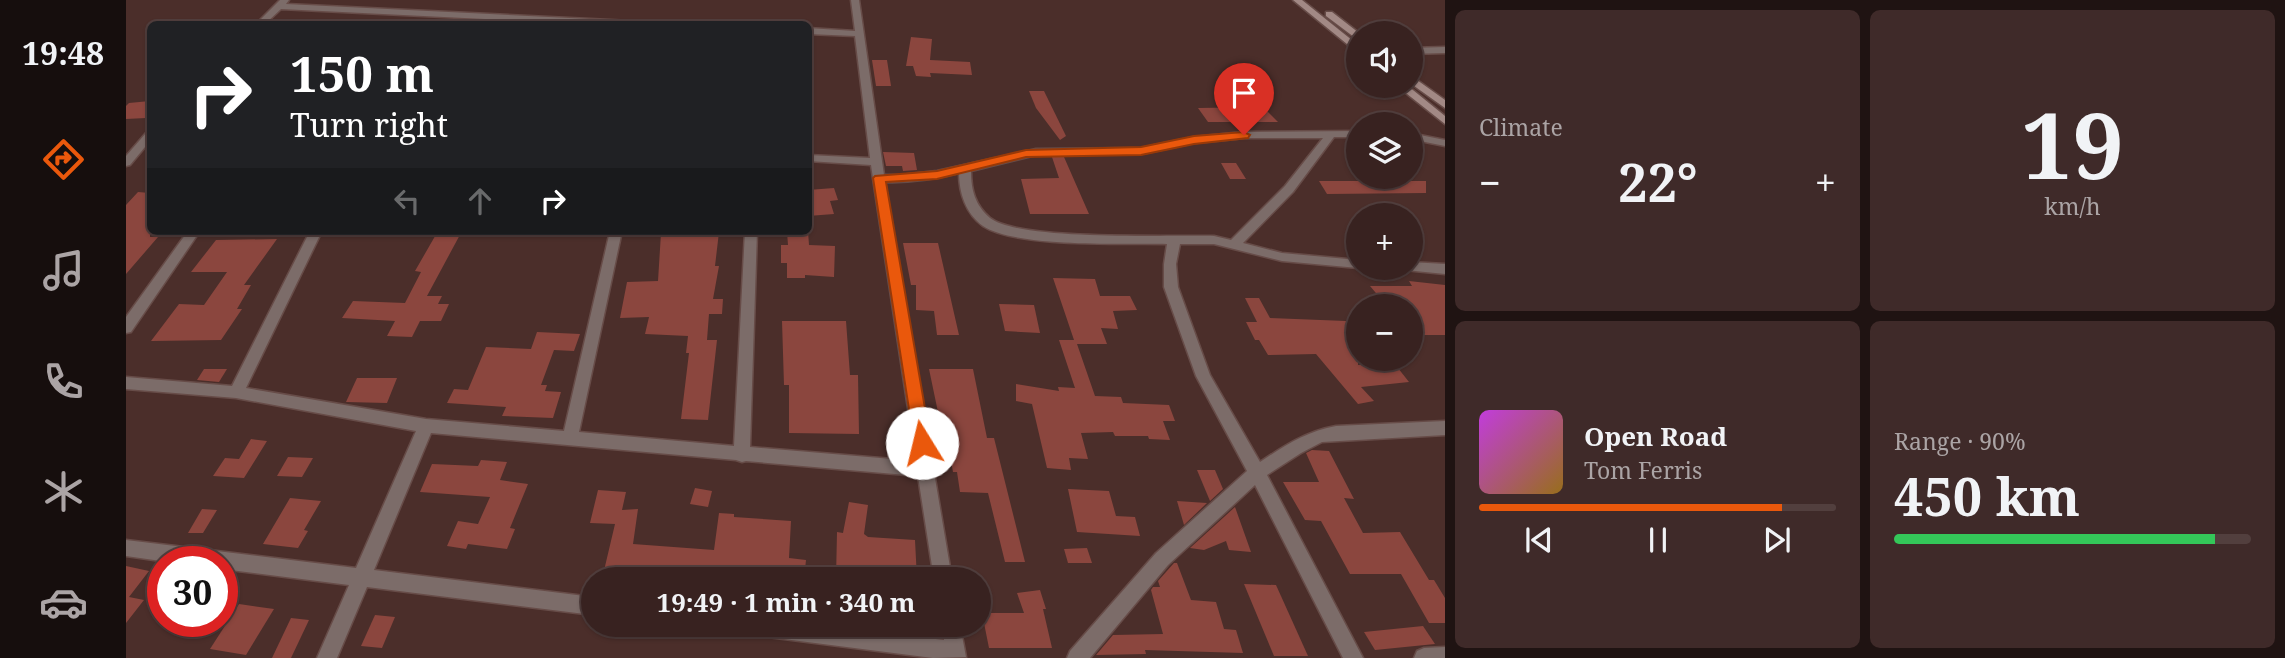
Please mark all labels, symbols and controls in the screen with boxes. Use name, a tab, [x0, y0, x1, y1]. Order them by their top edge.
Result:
map controls	[1346, 21, 1423, 371]
button: sound	[1346, 21, 1423, 98]
text: 19:48	[22, 31, 104, 74]
text: 150 m	[290, 40, 434, 106]
icon: right	[175, 49, 266, 140]
pin	[1214, 63, 1274, 135]
icon: arrive	[1225, 74, 1263, 112]
text: 19	[2021, 82, 2124, 206]
text: Turn right	[290, 103, 448, 146]
text: Climate	[1479, 111, 1563, 143]
button: layers	[1346, 112, 1423, 189]
icon: directions	[39, 135, 88, 184]
text: 22°	[1618, 146, 1698, 217]
text: −	[1479, 156, 1501, 208]
text: +	[1815, 156, 1836, 208]
icon: left	[388, 182, 426, 220]
icon: ahead	[461, 182, 499, 220]
icon: right	[534, 182, 572, 220]
text: km/h	[2044, 190, 2101, 222]
button: +	[1346, 203, 1423, 280]
icon: music	[39, 246, 88, 295]
button: −	[1346, 294, 1423, 371]
icon: phone	[39, 357, 88, 406]
position arrow	[885, 406, 959, 480]
text: Open Road	[1584, 418, 1727, 454]
text: Range · 90%	[1894, 425, 2026, 457]
text: Tom Ferris	[1584, 454, 1702, 486]
text: 450 km	[1894, 460, 2080, 531]
icon: climate	[39, 467, 88, 516]
icon: previous	[1520, 521, 1558, 559]
icon: pause	[1639, 521, 1677, 559]
icon: next	[1758, 521, 1796, 559]
speed limit sign: 30	[147, 546, 238, 637]
icon: car	[39, 578, 88, 627]
text: 19:49 · 1 min · 340 m	[656, 584, 916, 620]

